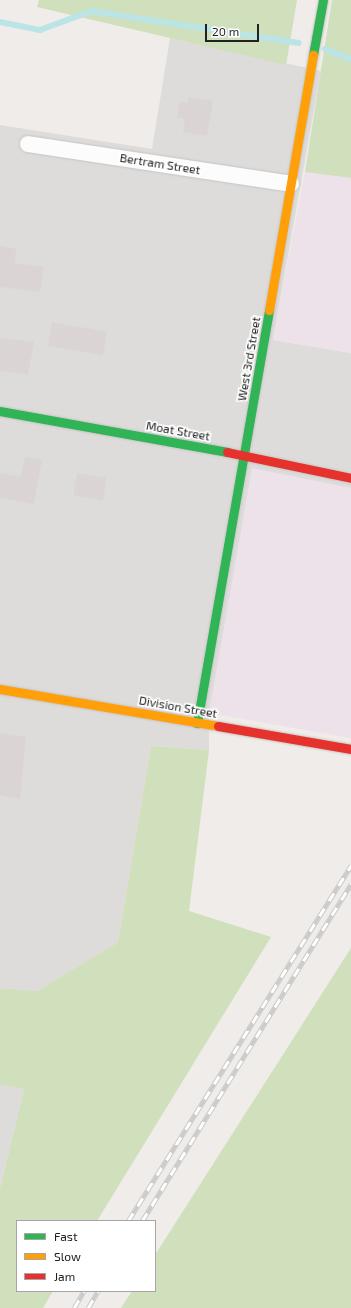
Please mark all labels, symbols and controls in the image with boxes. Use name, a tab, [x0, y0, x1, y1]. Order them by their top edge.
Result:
scale bar	[207, 16, 261, 42]
text: 20 m	[212, 24, 239, 38]
street label: Bertram Street	[119, 151, 201, 177]
street label: West 3rd Street	[235, 316, 263, 402]
street label: Moat Street	[145, 418, 211, 444]
street label: Division Street	[138, 693, 218, 721]
legend	[16, 1220, 156, 1292]
text: Fast	[54, 1229, 77, 1243]
text: Slow	[54, 1249, 81, 1263]
text: Jam	[54, 1269, 75, 1283]

